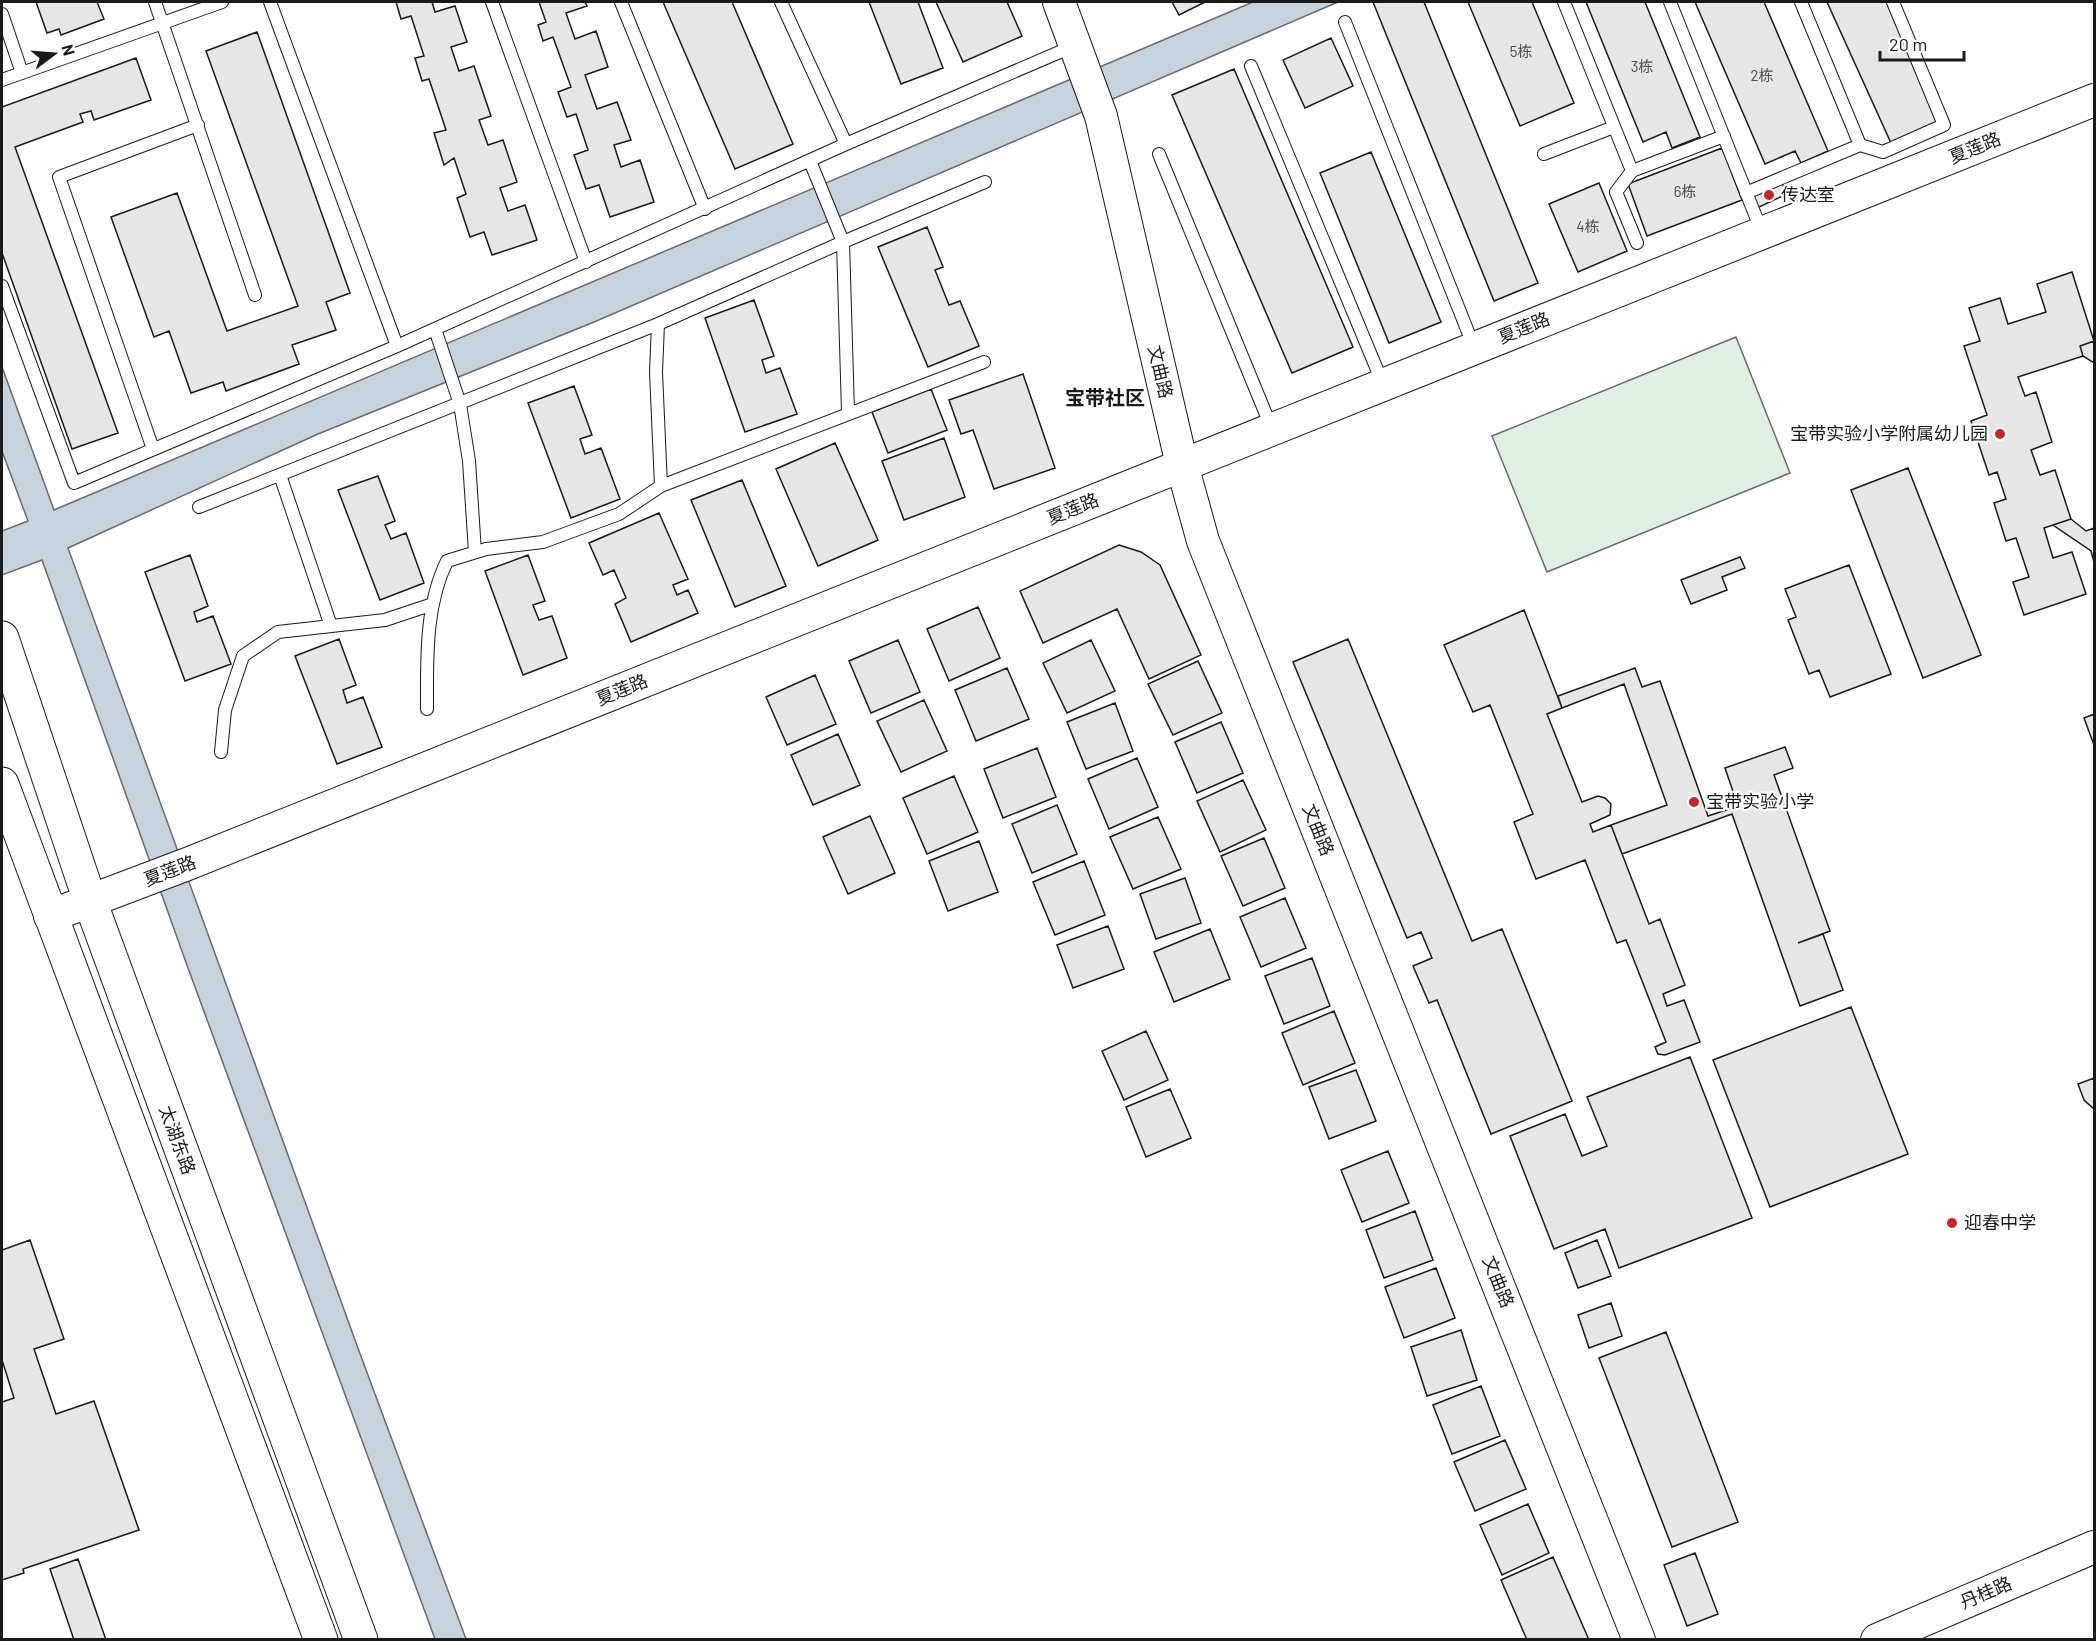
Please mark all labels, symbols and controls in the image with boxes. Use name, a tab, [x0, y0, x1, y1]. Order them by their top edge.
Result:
north arrow	[24, 24, 84, 84]
scale bar	[1880, 24, 1964, 62]
text: 20 m	[1889, 33, 1927, 55]
text: N	[58, 42, 79, 57]
house number: 5栋	[1510, 42, 1532, 60]
house number: 3栋	[1631, 57, 1653, 75]
house number: 2栋	[1750, 66, 1774, 84]
street label: 夏莲路	[1945, 127, 2004, 167]
house number: 6栋	[1674, 182, 1696, 200]
place label: 传达室	[1781, 183, 1835, 205]
marker: 传达室	[1762, 188, 1776, 202]
house number: 4栋	[1576, 217, 1600, 235]
street label: 夏莲路	[1494, 307, 1553, 347]
street label: 文曲路	[1144, 343, 1178, 401]
district label: 宝带社区	[1065, 385, 1145, 409]
place label: 宝带实验小学附属幼儿园	[1790, 422, 1988, 444]
marker: 宝带实验小学附属幼儿园	[1993, 427, 2007, 441]
street label: 夏莲路	[1043, 488, 1102, 528]
street label: 夏莲路	[592, 669, 651, 709]
place label: 宝带实验小学	[1706, 790, 1814, 812]
marker: 宝带实验小学	[1687, 795, 1701, 809]
street label: 文曲路	[1299, 800, 1339, 859]
street label: 夏莲路	[140, 850, 199, 890]
street label: 太湖东路	[155, 1102, 201, 1177]
place label: 迎春中学	[1964, 1211, 2036, 1233]
marker: 迎春中学	[1945, 1216, 1959, 1230]
street label: 文曲路	[1479, 1252, 1519, 1311]
street label: 丹桂路	[1956, 1571, 2015, 1613]

